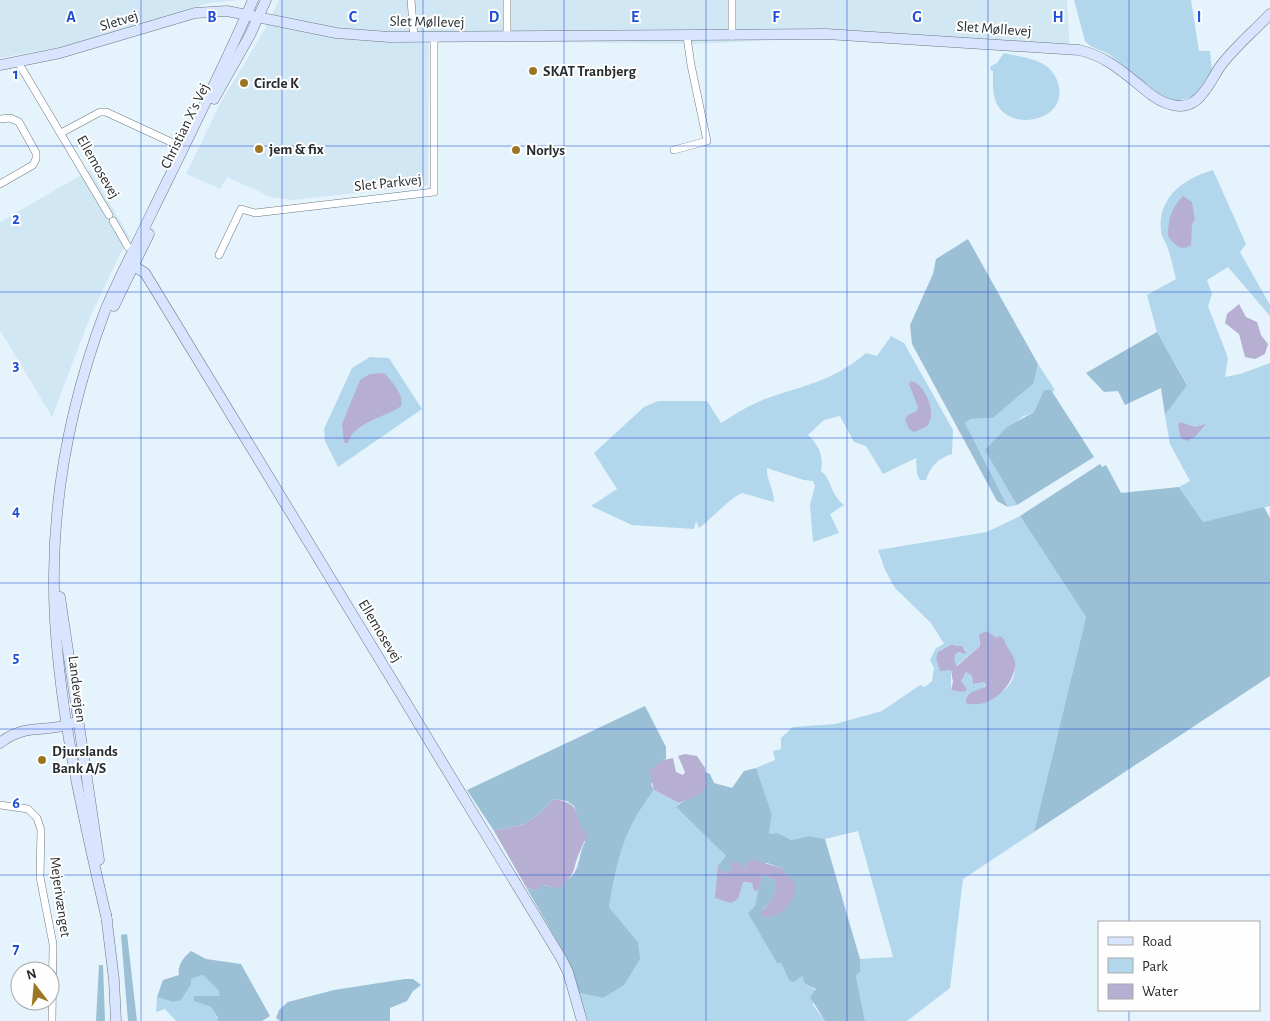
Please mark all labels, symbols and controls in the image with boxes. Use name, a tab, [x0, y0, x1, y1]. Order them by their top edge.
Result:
street label: Sletvej	[98, 8, 140, 34]
text: A	[66, 9, 76, 25]
text: B	[207, 9, 217, 25]
text: C	[349, 9, 358, 25]
text: D	[489, 9, 500, 25]
text: E	[631, 9, 639, 25]
text: F	[772, 9, 780, 25]
text: G	[912, 9, 922, 25]
text: H	[1052, 9, 1064, 25]
text: I	[1197, 9, 1201, 25]
street label: Slet Møllevej	[389, 14, 465, 30]
street label: Slet Møllevej	[956, 19, 1032, 39]
place label: SKAT Tranbjerg	[543, 64, 636, 79]
marker: SKAT Tranbjerg	[527, 65, 539, 77]
text: 1	[13, 66, 19, 82]
place label: Circle K	[254, 76, 299, 91]
marker: Circle K	[238, 77, 250, 89]
street label: Christian X's Vej	[158, 81, 212, 171]
street label: Ellemosevej	[74, 133, 122, 201]
place label: jem & fix	[269, 142, 324, 157]
marker: jem & fix	[253, 143, 265, 155]
place label: Norlys	[526, 143, 565, 158]
marker: Norlys	[510, 144, 522, 156]
street label: Slet Parkvej	[354, 172, 422, 194]
text: 2	[12, 211, 20, 227]
text: 3	[13, 357, 20, 373]
text: 4	[12, 503, 20, 519]
street label: Ellemosevej	[355, 597, 405, 665]
text: 5	[13, 649, 20, 665]
street label: Landevejen	[65, 655, 89, 723]
place label: Djurslands Bank A/S	[52, 744, 118, 776]
marker: Djurslands Bank A/S	[36, 754, 48, 766]
text: 6	[12, 795, 20, 811]
street label: Mejerivænget	[47, 856, 73, 938]
legend	[1098, 921, 1260, 1011]
text: Road	[1142, 934, 1172, 949]
text: 7	[13, 941, 20, 957]
text: Park	[1142, 959, 1168, 974]
north arrow	[10, 961, 60, 1011]
text: N	[25, 966, 38, 983]
text: Water	[1142, 984, 1178, 999]

